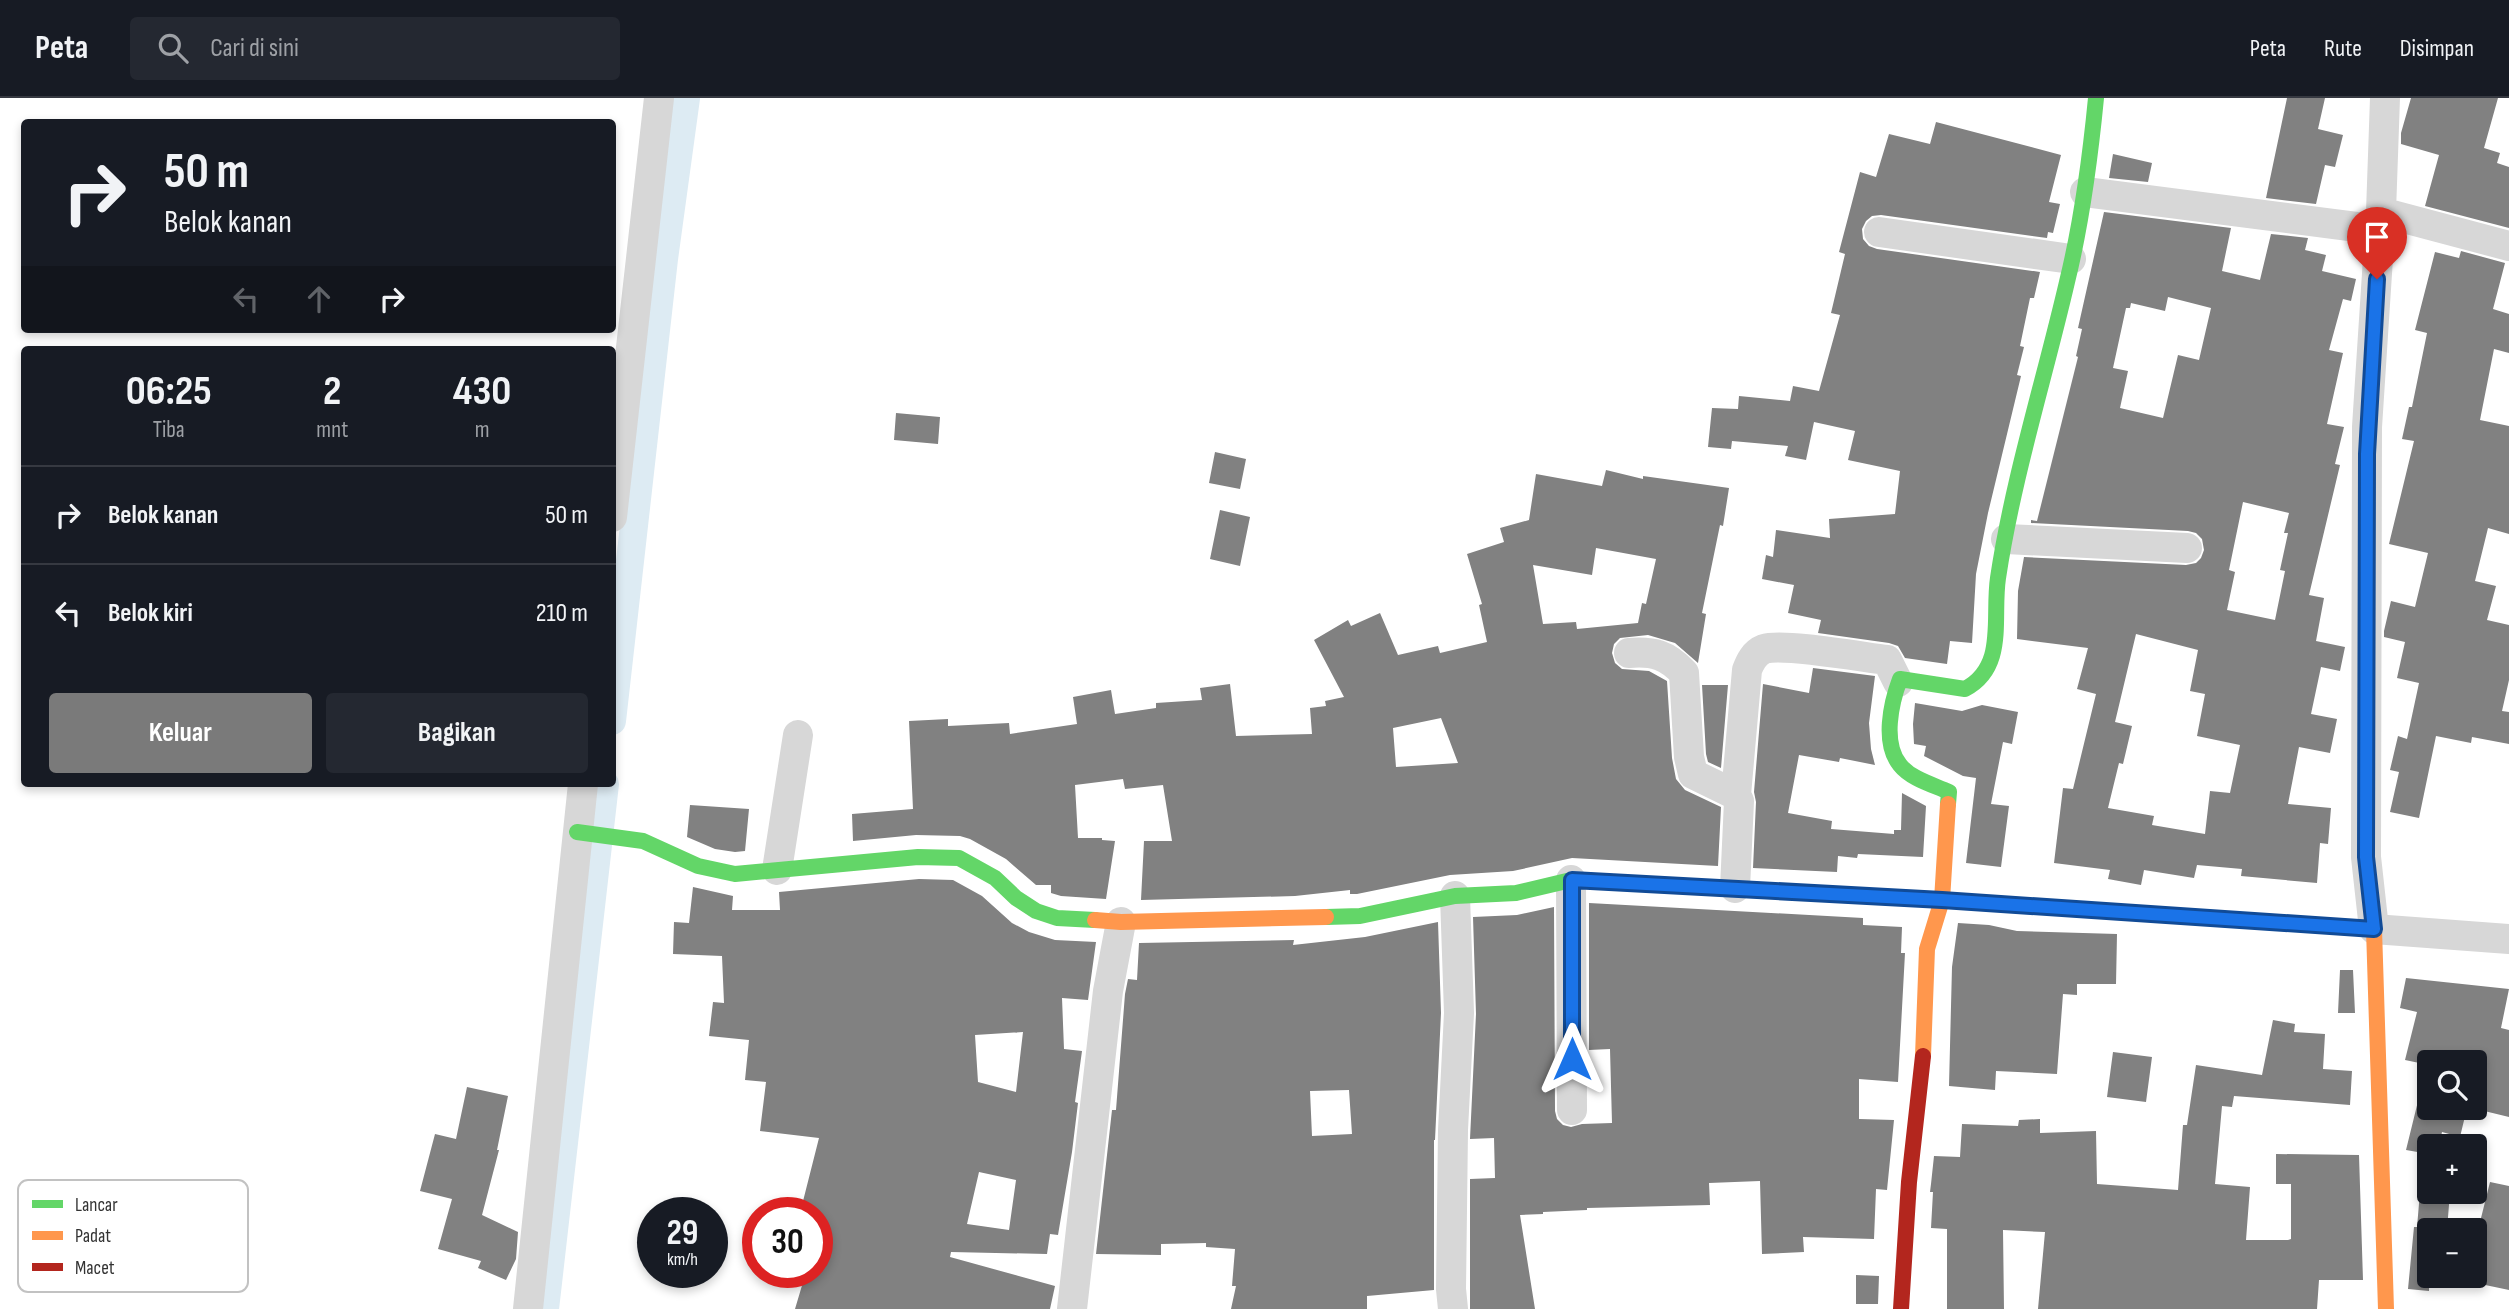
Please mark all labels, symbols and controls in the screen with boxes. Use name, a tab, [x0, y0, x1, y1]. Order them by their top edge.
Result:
search box	[130, 17, 620, 80]
text: Peta	[35, 28, 88, 68]
icon: search	[154, 29, 192, 67]
text: Cari di sini	[210, 33, 299, 64]
text: Peta	[2250, 34, 2286, 63]
text: Rute	[2324, 34, 2362, 63]
text: Disimpan	[2400, 34, 2474, 63]
text: 50 m	[164, 143, 249, 202]
icon: right	[49, 147, 140, 238]
text: Belok kanan	[164, 203, 292, 242]
pin	[2347, 207, 2407, 279]
icon: arrive	[2358, 218, 2396, 256]
icon: left	[227, 280, 265, 318]
icon: ahead	[300, 280, 338, 318]
icon: right	[373, 280, 411, 318]
text: 06:25	[126, 366, 212, 417]
text: 2	[323, 366, 341, 417]
text: 430	[453, 366, 511, 417]
text: Tiba	[153, 416, 185, 444]
text: mnt	[316, 416, 348, 444]
text: m	[475, 416, 489, 444]
icon: right	[49, 496, 87, 534]
text: Belok kanan	[108, 500, 218, 531]
text: 50 m	[545, 500, 588, 531]
icon: left	[49, 594, 87, 632]
text: Belok kiri	[108, 598, 193, 629]
text: 210 m	[536, 598, 588, 629]
button: Keluar	[49, 693, 312, 773]
button: Bagikan	[326, 693, 588, 773]
position arrow	[1535, 1022, 1609, 1096]
map controls	[2417, 1050, 2487, 1288]
button: search	[2417, 1050, 2487, 1120]
button: +	[2417, 1134, 2487, 1204]
legend	[18, 1180, 248, 1292]
text: Lancar	[75, 1194, 118, 1217]
speed limit sign: 30	[742, 1197, 833, 1288]
text: 29	[667, 1212, 698, 1255]
button: −	[2417, 1218, 2487, 1288]
text: Padat	[75, 1225, 111, 1248]
text: km/h	[667, 1249, 698, 1270]
text: Macet	[75, 1257, 115, 1280]

